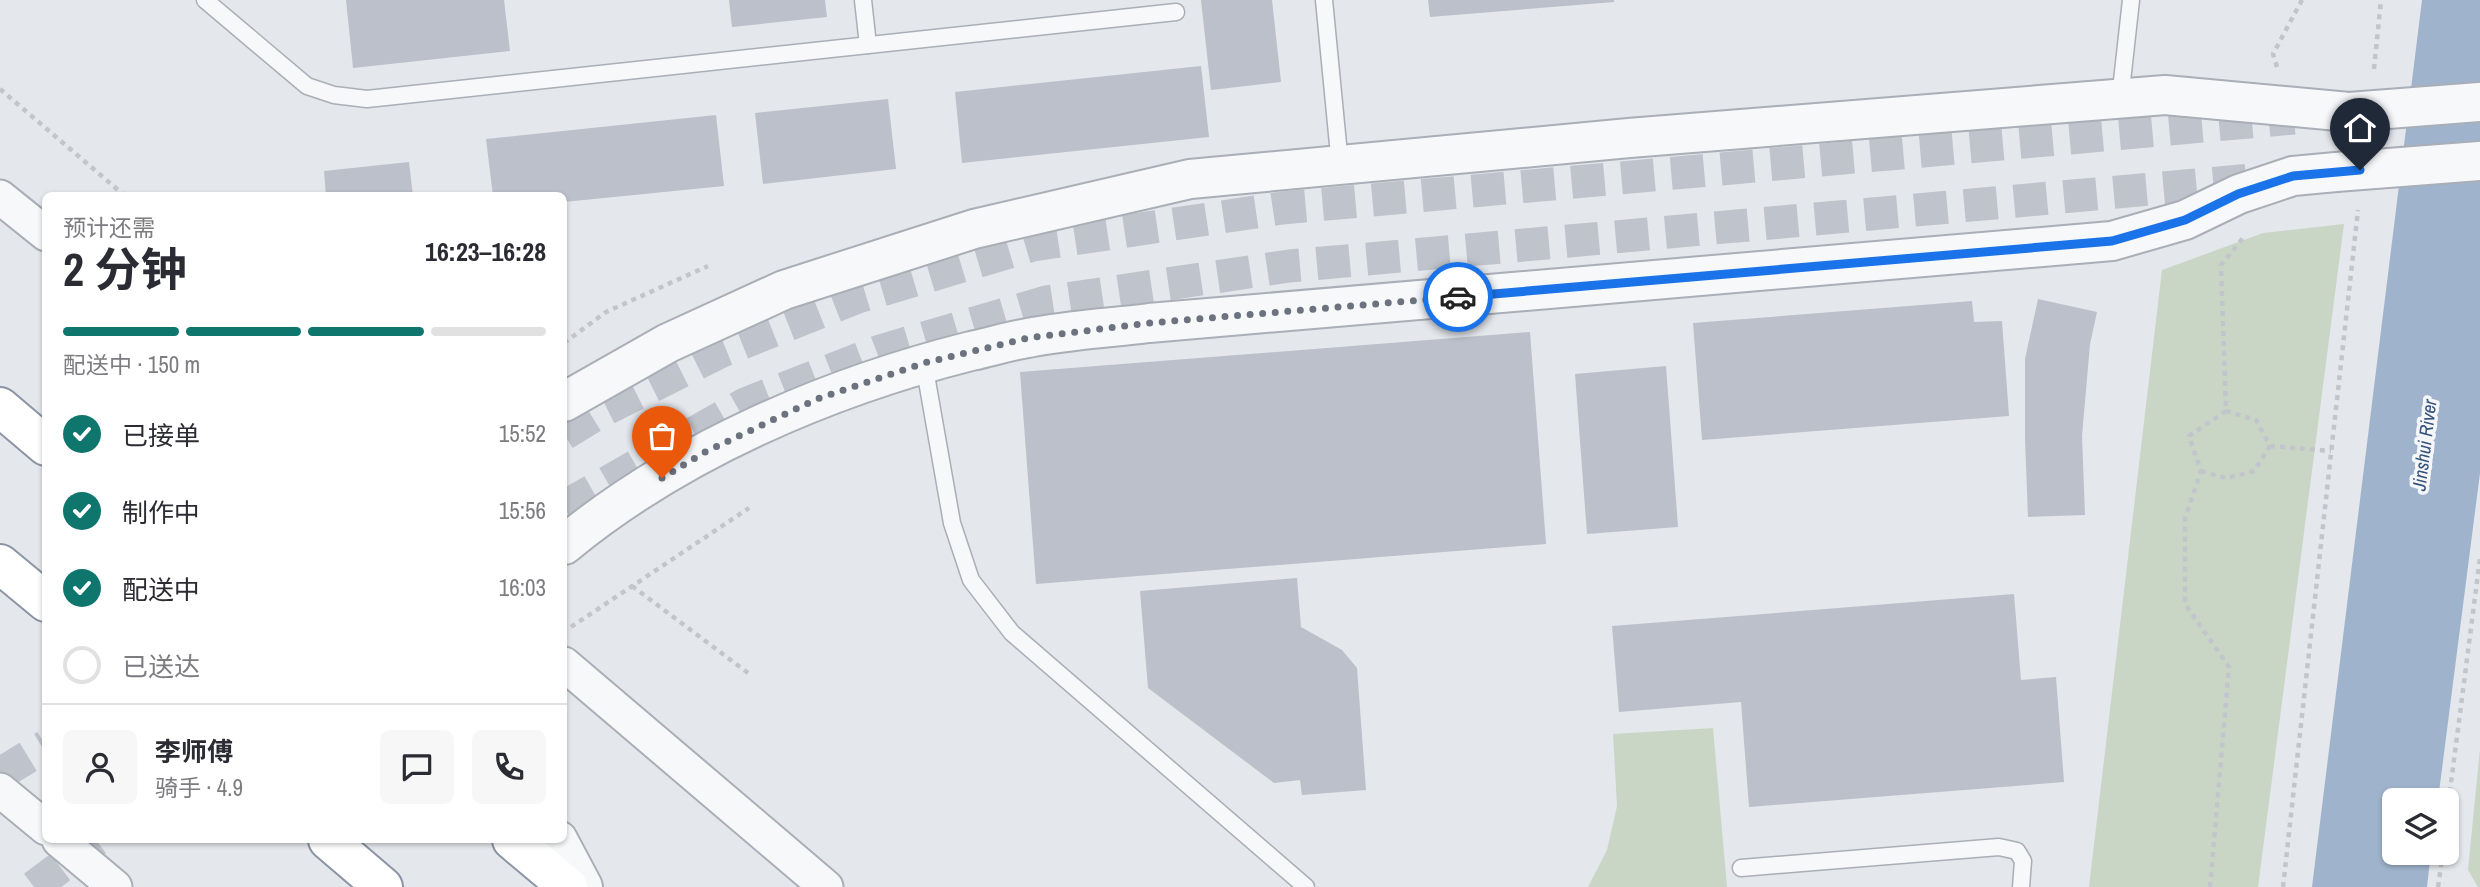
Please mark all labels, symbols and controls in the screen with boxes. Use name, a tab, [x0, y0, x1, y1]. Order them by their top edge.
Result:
pin	[2330, 98, 2390, 170]
icon: home	[2341, 109, 2379, 147]
text: 预计还需	[63, 212, 155, 243]
text: 16:23–16:28	[425, 234, 546, 269]
text: 2 分钟	[63, 238, 186, 300]
courier	[1423, 262, 1493, 332]
icon: car	[1439, 278, 1477, 316]
text: 配送中 · 150 m	[63, 349, 200, 380]
water label: Jinshui River	[2405, 397, 2443, 493]
pin	[632, 406, 692, 478]
icon: check	[63, 415, 101, 453]
icon: bag	[643, 417, 681, 455]
text: 已接单	[122, 418, 200, 453]
text: 15:52	[499, 418, 546, 449]
icon: check	[63, 492, 101, 530]
text: 制作中	[122, 495, 200, 530]
text: 15:56	[499, 495, 546, 526]
icon: check	[63, 569, 101, 607]
text: 配送中	[122, 572, 200, 607]
text: 16:03	[499, 572, 546, 603]
text: 已送达	[122, 649, 200, 684]
button: person	[63, 730, 137, 804]
button: chat	[380, 730, 454, 804]
button: phone	[472, 730, 546, 804]
text: 李师傅	[155, 734, 233, 769]
text: 骑手 · 4.9	[155, 772, 243, 803]
map controls	[2382, 788, 2459, 865]
button: layers	[2382, 788, 2459, 865]

